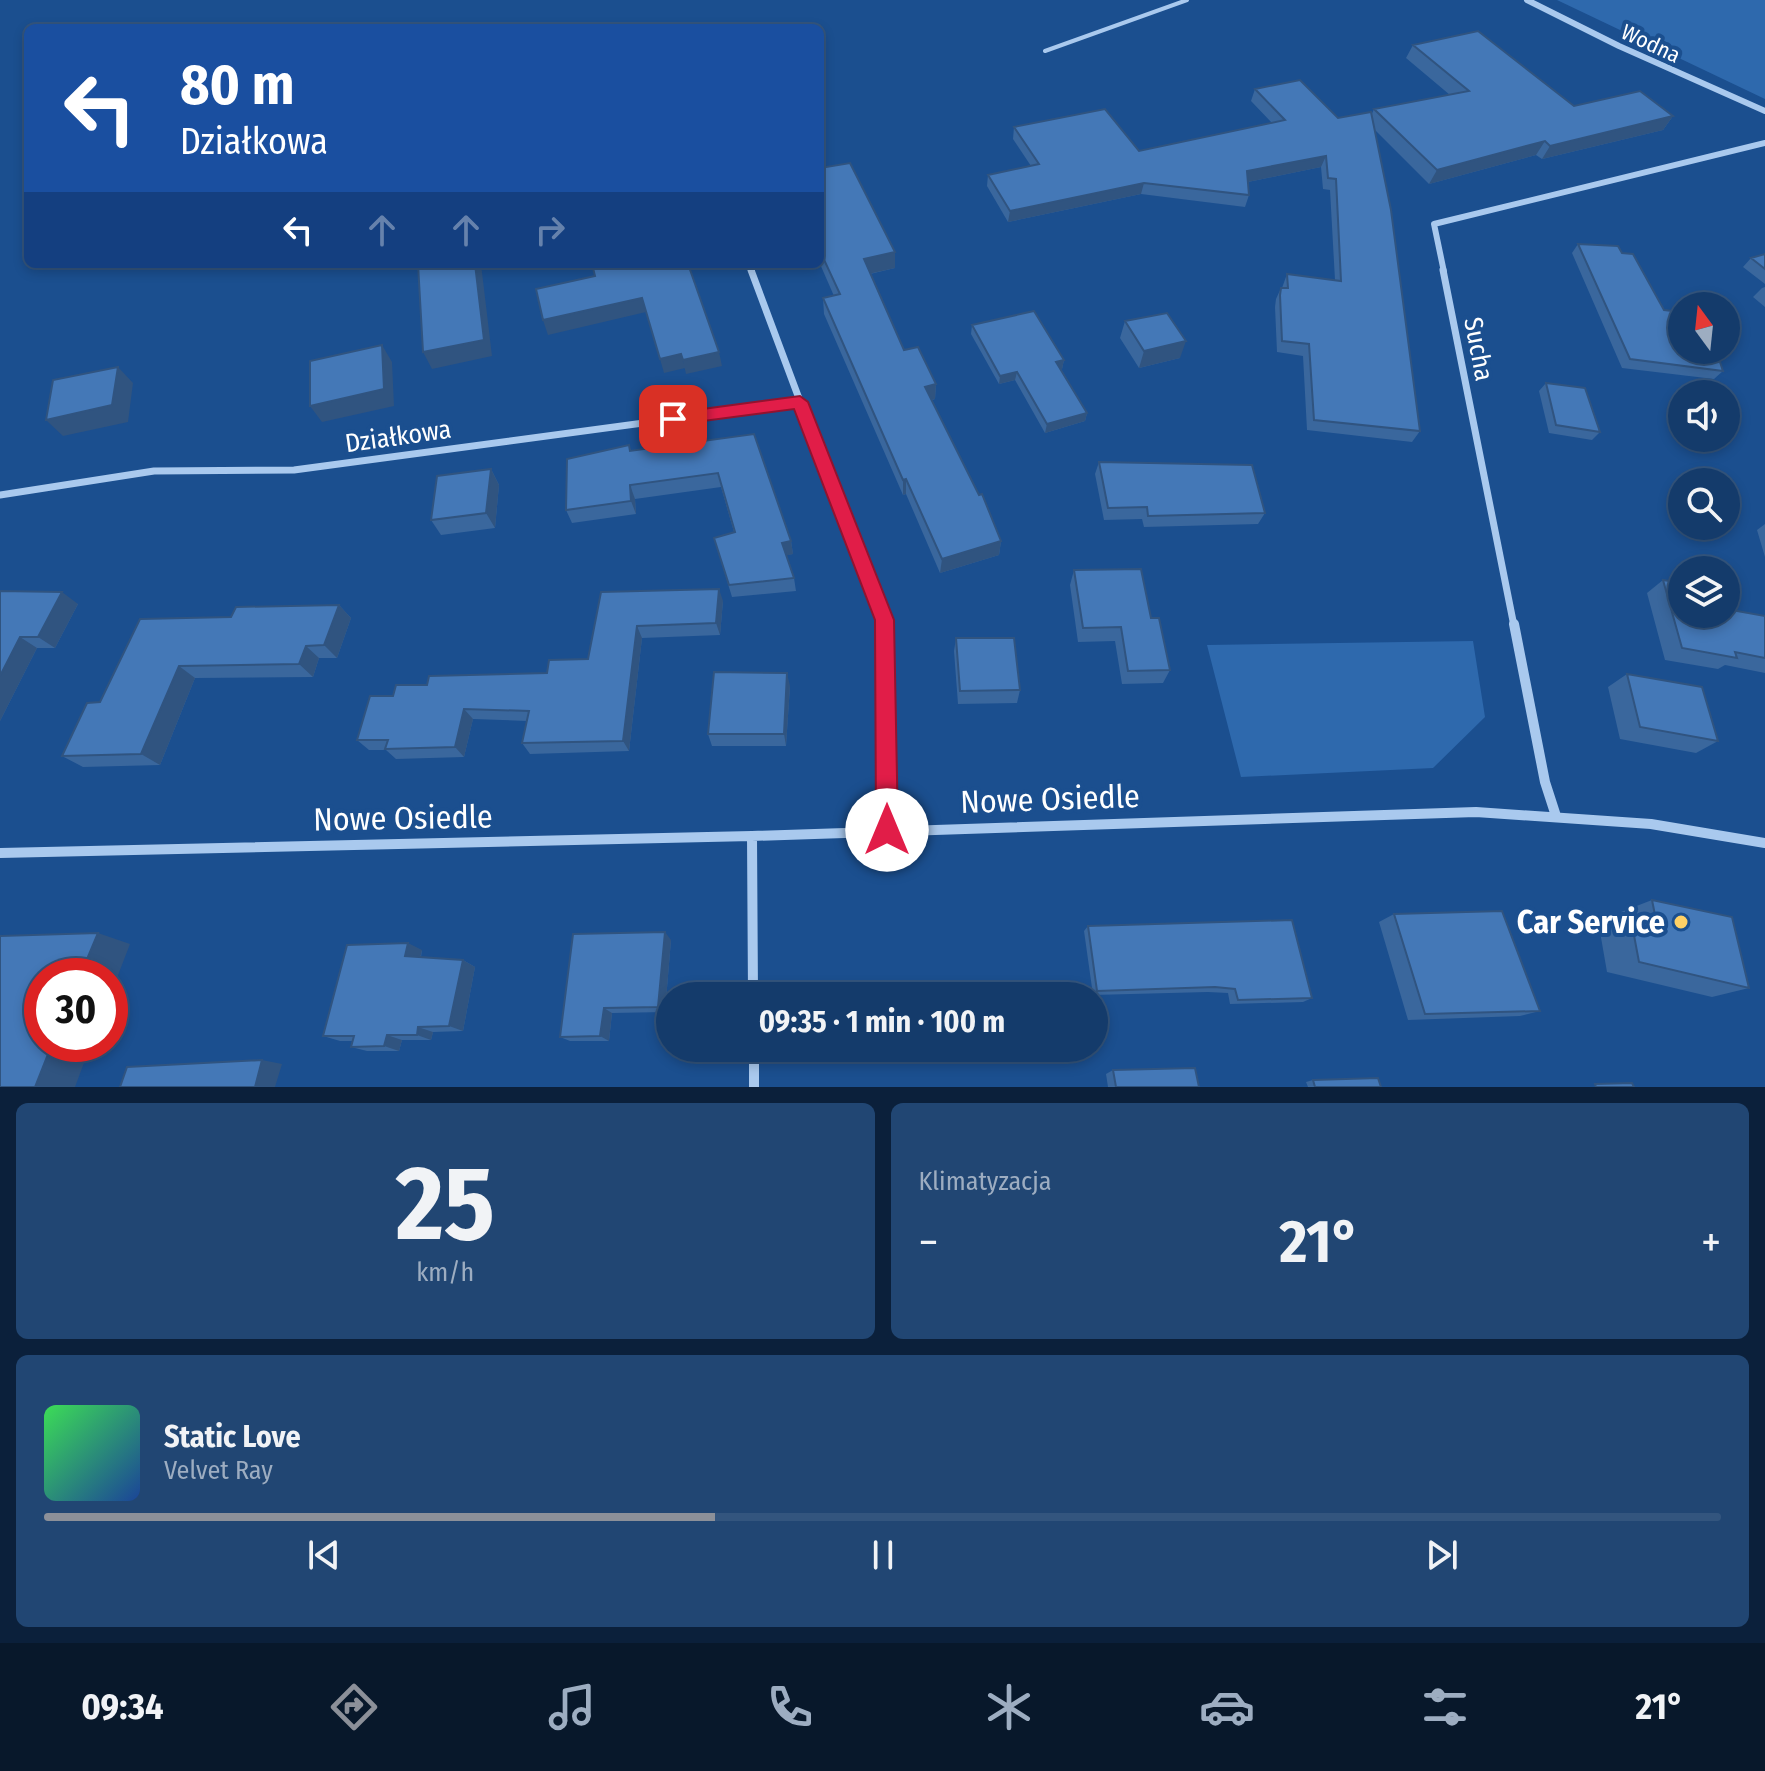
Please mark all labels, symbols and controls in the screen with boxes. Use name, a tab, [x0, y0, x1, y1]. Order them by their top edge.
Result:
street label: Wodna	[1617, 18, 1685, 69]
text: 80 m	[180, 52, 295, 119]
icon: left	[48, 56, 152, 160]
text: Działkowa	[180, 120, 328, 164]
icon: left	[276, 208, 320, 252]
icon: ahead	[360, 208, 404, 252]
icon: ahead	[444, 208, 488, 252]
icon: right	[528, 208, 572, 252]
north arrow	[1668, 292, 1740, 364]
map controls	[1668, 292, 1740, 628]
street label: Sucha	[1457, 315, 1500, 384]
button: sound	[1668, 380, 1740, 452]
pin	[639, 385, 707, 453]
icon: arrive	[651, 397, 695, 441]
street label: Działkowa	[343, 414, 453, 459]
button: search	[1668, 468, 1740, 540]
button: layers	[1668, 556, 1740, 628]
street label: Nowe Osiedle	[960, 777, 1140, 821]
position arrow	[845, 788, 929, 872]
street label: Nowe Osiedle	[313, 797, 493, 839]
place label: Car Service	[1517, 903, 1665, 941]
marker: Car Service	[1672, 913, 1690, 931]
speed limit sign: 30	[24, 958, 128, 1062]
text: 09:35 · 1 min · 100 m	[759, 1004, 1005, 1040]
text: 25	[396, 1142, 495, 1267]
text: Klimatyzacja	[919, 1166, 1052, 1197]
text: 21°	[1280, 1206, 1360, 1278]
text: −	[919, 1216, 938, 1269]
text: +	[1701, 1216, 1721, 1269]
text: km/h	[416, 1257, 474, 1288]
text: Static Love	[164, 1419, 301, 1455]
text: Velvet Ray	[164, 1455, 273, 1486]
icon: previous	[302, 1533, 346, 1577]
icon: pause	[861, 1533, 905, 1577]
icon: next	[1420, 1533, 1464, 1577]
icon: directions	[326, 1679, 382, 1735]
icon: music	[544, 1679, 600, 1735]
icon: phone	[762, 1679, 818, 1735]
icon: climate	[981, 1679, 1037, 1735]
icon: car	[1199, 1679, 1255, 1735]
icon: filters	[1417, 1679, 1473, 1735]
text: 09:34	[81, 1685, 163, 1729]
text: 21°	[1636, 1685, 1684, 1729]

